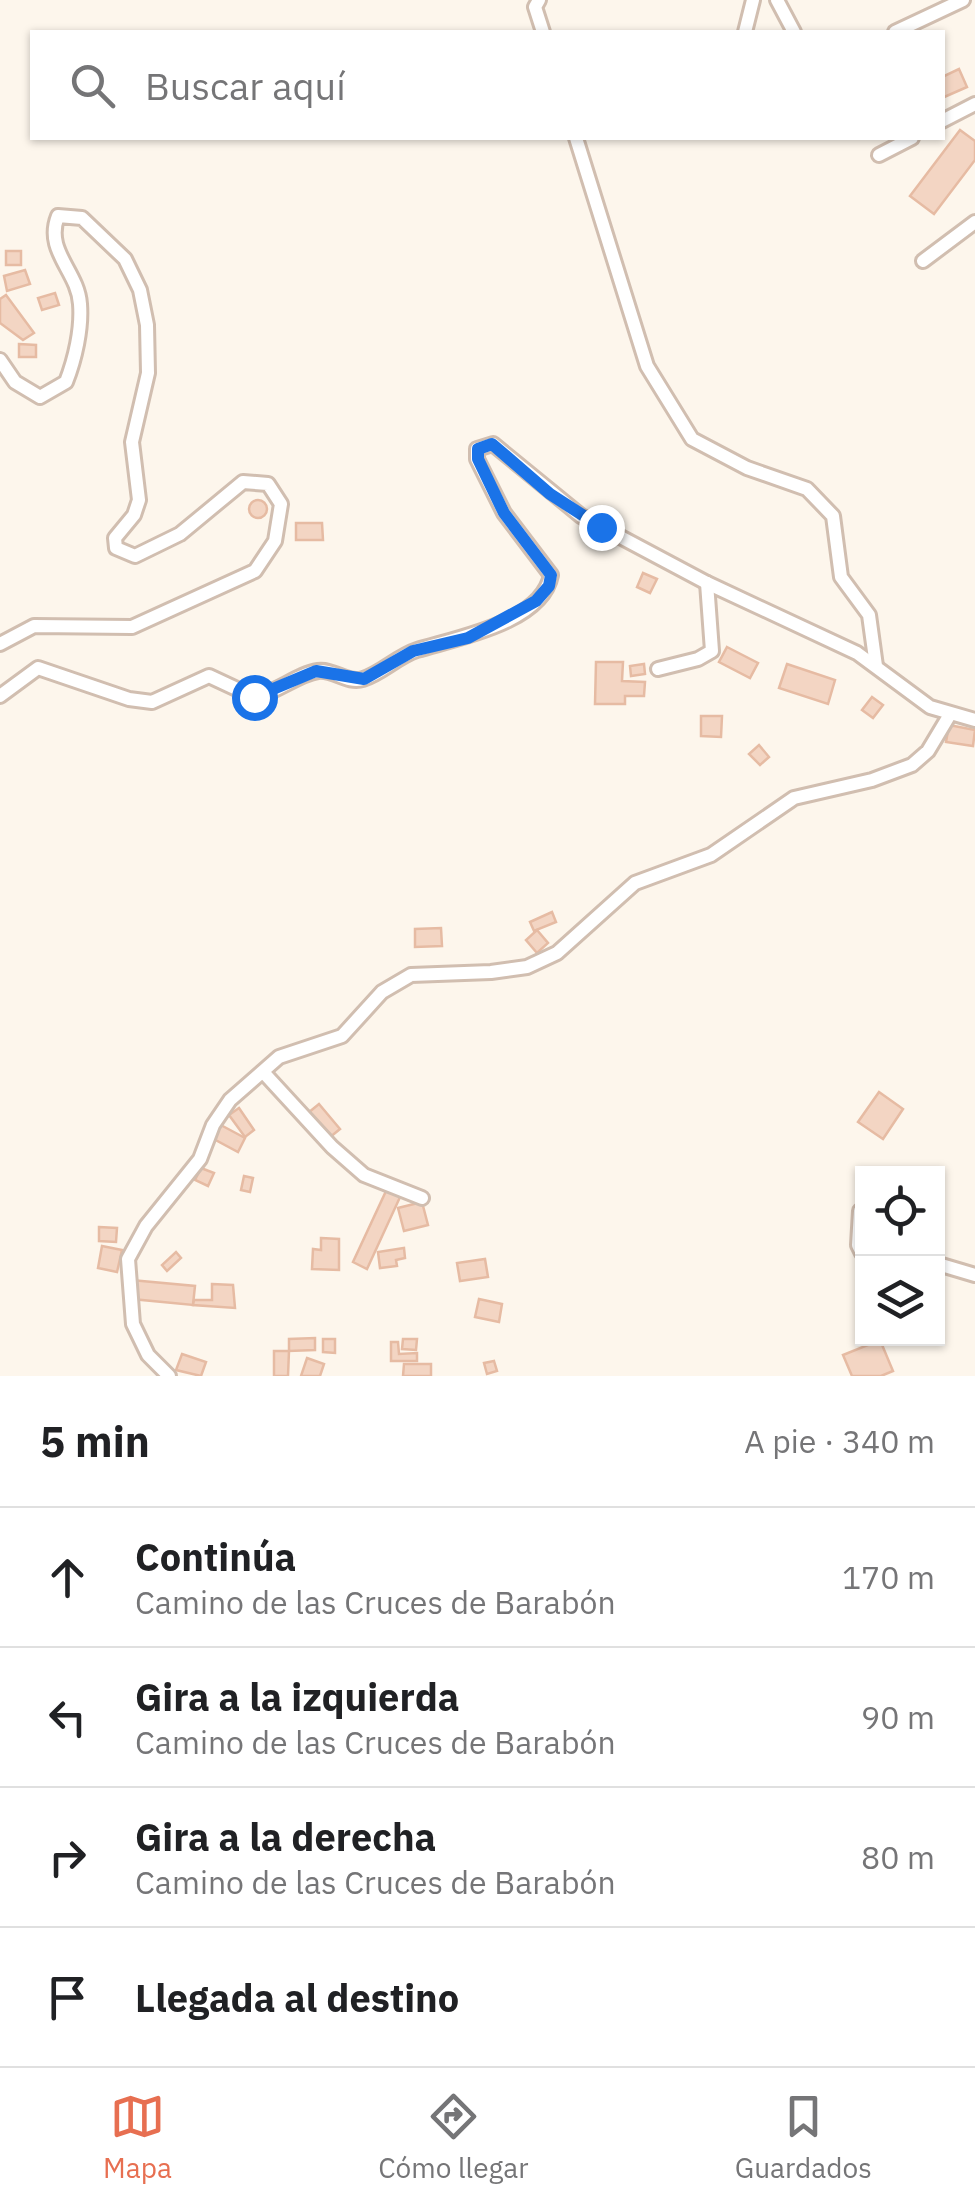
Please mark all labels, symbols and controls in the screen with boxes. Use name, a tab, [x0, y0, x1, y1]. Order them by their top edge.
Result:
search box	[30, 30, 945, 140]
icon: search	[65, 58, 120, 113]
text: Buscar aquí	[145, 61, 346, 110]
route end	[579, 505, 625, 551]
route start	[232, 675, 278, 721]
map controls	[855, 1166, 945, 1346]
button: locate	[855, 1166, 945, 1256]
button: layers	[855, 1256, 945, 1346]
text: 5 min	[40, 1414, 150, 1469]
text: A pie · 340 m	[744, 1420, 935, 1462]
text: Continúa	[135, 1532, 296, 1581]
icon: ahead	[40, 1550, 95, 1605]
text: 170 m	[842, 1556, 935, 1598]
text: Camino de las Cruces de Barabón	[135, 1581, 616, 1623]
text: Gira a la izquierda	[135, 1672, 459, 1721]
icon: left	[40, 1690, 95, 1745]
text: 90 m	[861, 1696, 935, 1738]
text: Camino de las Cruces de Barabón	[135, 1721, 616, 1763]
text: Gira a la derecha	[135, 1812, 436, 1861]
icon: right	[40, 1830, 95, 1885]
text: 80 m	[861, 1836, 935, 1878]
text: Camino de las Cruces de Barabón	[135, 1861, 616, 1903]
icon: arrive	[40, 1970, 95, 2025]
text: Llegada al destino	[135, 1973, 459, 2022]
tab: Mapa	[103, 2089, 172, 2186]
tab: Cómo llegar	[378, 2089, 528, 2186]
tab: Guardados	[735, 2089, 872, 2186]

